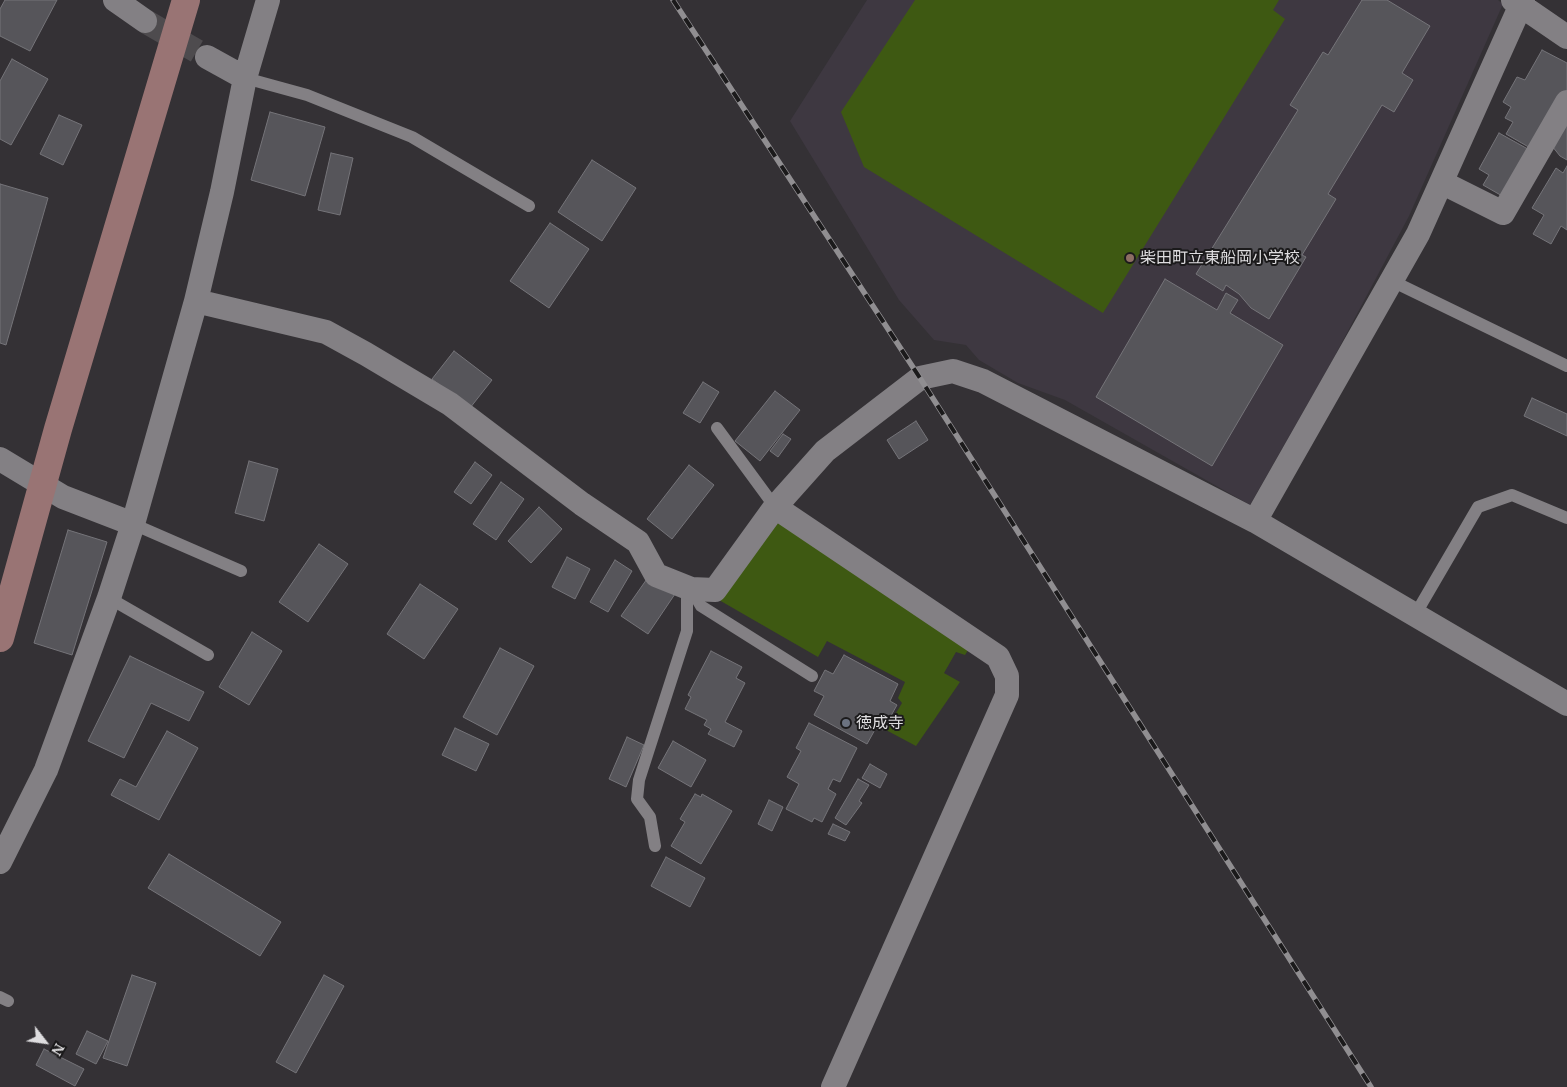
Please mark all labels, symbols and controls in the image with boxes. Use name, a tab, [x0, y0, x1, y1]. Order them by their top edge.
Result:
place label: 柴田町立東船岡小学校	[1140, 248, 1300, 268]
marker: 柴田町立東船岡小学校	[1124, 252, 1136, 264]
place label: 徳成寺	[856, 713, 904, 733]
marker: 徳成寺	[840, 717, 852, 729]
north arrow	[20, 1017, 70, 1067]
text: N	[47, 1040, 69, 1059]

